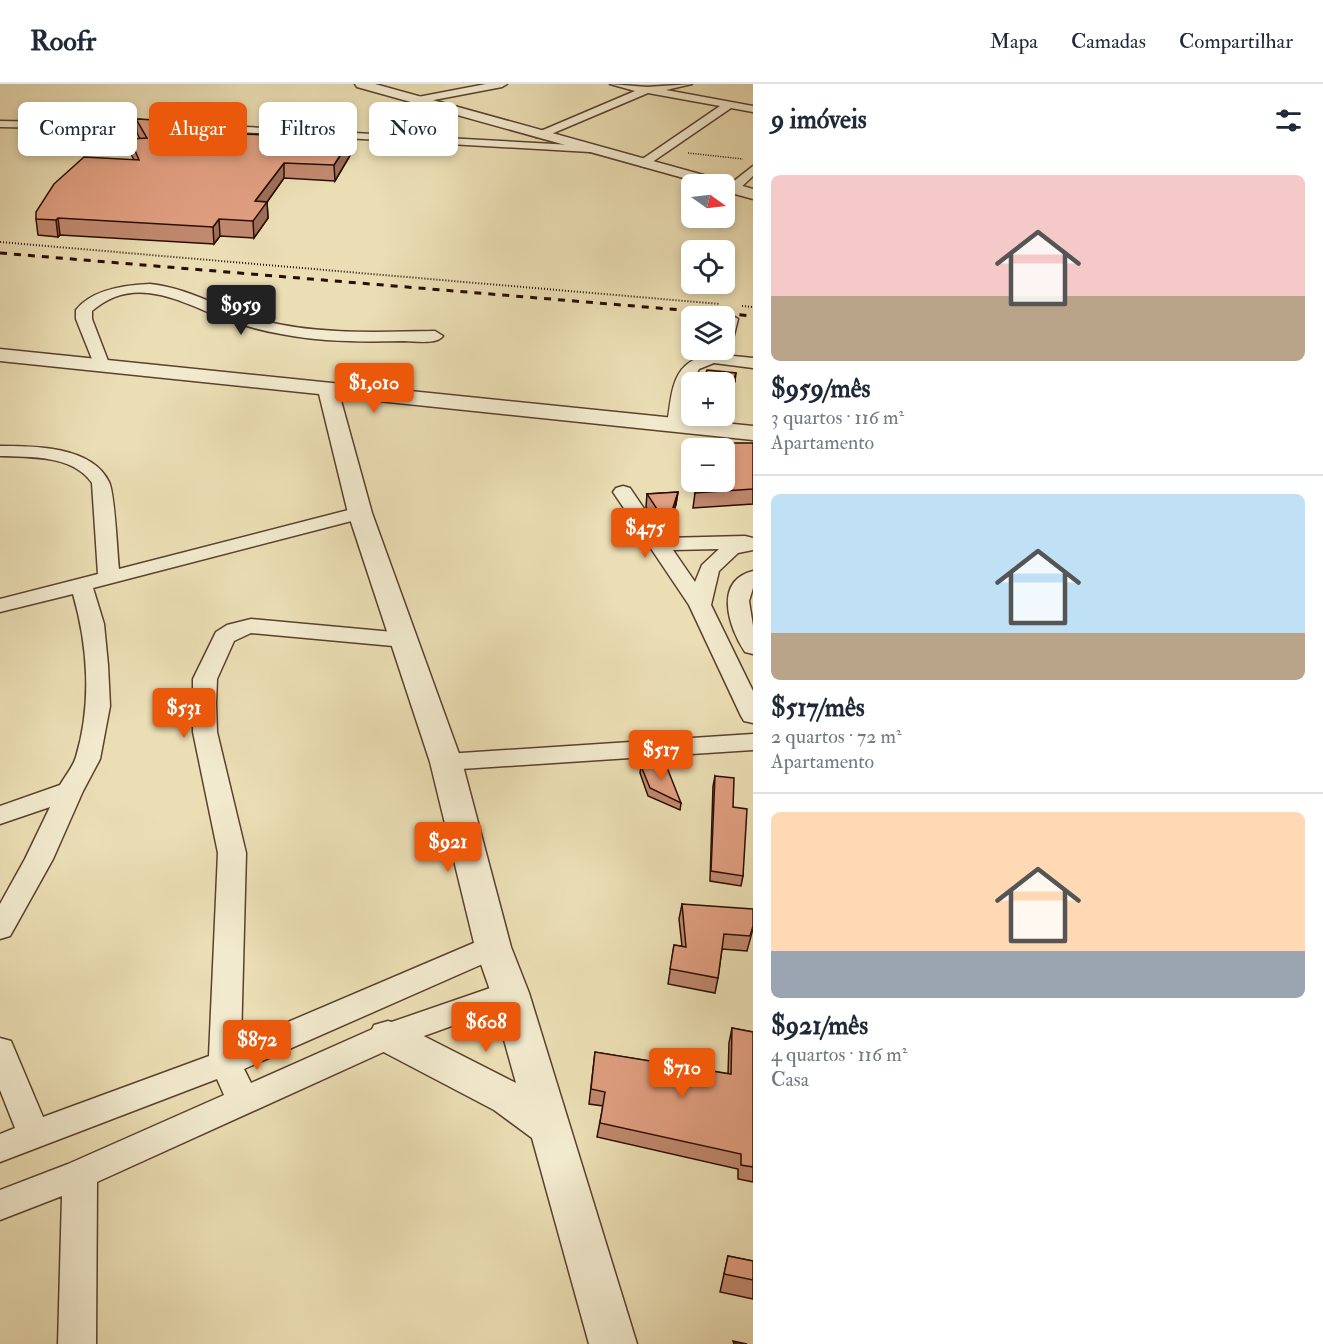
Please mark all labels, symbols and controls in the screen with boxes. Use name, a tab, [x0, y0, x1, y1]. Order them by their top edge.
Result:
text: Roofr	[30, 24, 96, 59]
text: Mapa	[990, 28, 1038, 55]
text: Camadas	[1071, 28, 1146, 55]
text: Compartilhar	[1179, 28, 1293, 55]
chip: Comprar	[18, 102, 137, 156]
chip: Alugar	[149, 102, 247, 156]
chip: Filtros	[259, 102, 357, 156]
chip: Novo	[369, 102, 458, 156]
text: 9 imóveis	[771, 104, 867, 136]
icon: filters	[1272, 104, 1305, 137]
north arrow	[681, 174, 735, 228]
map controls	[681, 174, 735, 492]
icon: home	[984, 214, 1092, 322]
button: locate	[681, 240, 735, 294]
pin: $959	[205, 285, 277, 336]
text: $959	[221, 292, 261, 317]
button: layers	[681, 306, 735, 360]
pin: $1,010	[325, 363, 423, 414]
text: $1,010	[349, 370, 399, 395]
button: +	[681, 372, 735, 426]
text: $959/mês	[771, 373, 870, 405]
text: 3 quartos · 116 m²	[771, 405, 904, 430]
text: Apartamento	[771, 430, 874, 455]
button: −	[681, 438, 735, 492]
pin: $475	[609, 508, 681, 559]
text: $475	[625, 515, 665, 540]
icon: home	[984, 533, 1092, 641]
pin: $531	[148, 688, 220, 739]
text: $517/mês	[771, 692, 865, 724]
text: $531	[167, 695, 201, 720]
text: 2 quartos · 72 m²	[771, 724, 902, 749]
pin: $517	[625, 730, 697, 781]
text: $517	[643, 737, 679, 762]
text: Apartamento	[771, 749, 874, 774]
pin: $921	[412, 822, 484, 873]
text: $921	[429, 829, 467, 854]
icon: home	[984, 851, 1092, 959]
pin: $608	[450, 1002, 522, 1053]
text: $608	[465, 1009, 507, 1034]
text: $921/mês	[771, 1010, 868, 1042]
pin: $872	[221, 1020, 293, 1071]
text: $872	[237, 1027, 277, 1052]
text: 4 quartos · 116 m²	[771, 1042, 907, 1067]
pin: $710	[646, 1048, 718, 1099]
text: $710	[663, 1055, 701, 1080]
text: Casa	[771, 1067, 809, 1092]

